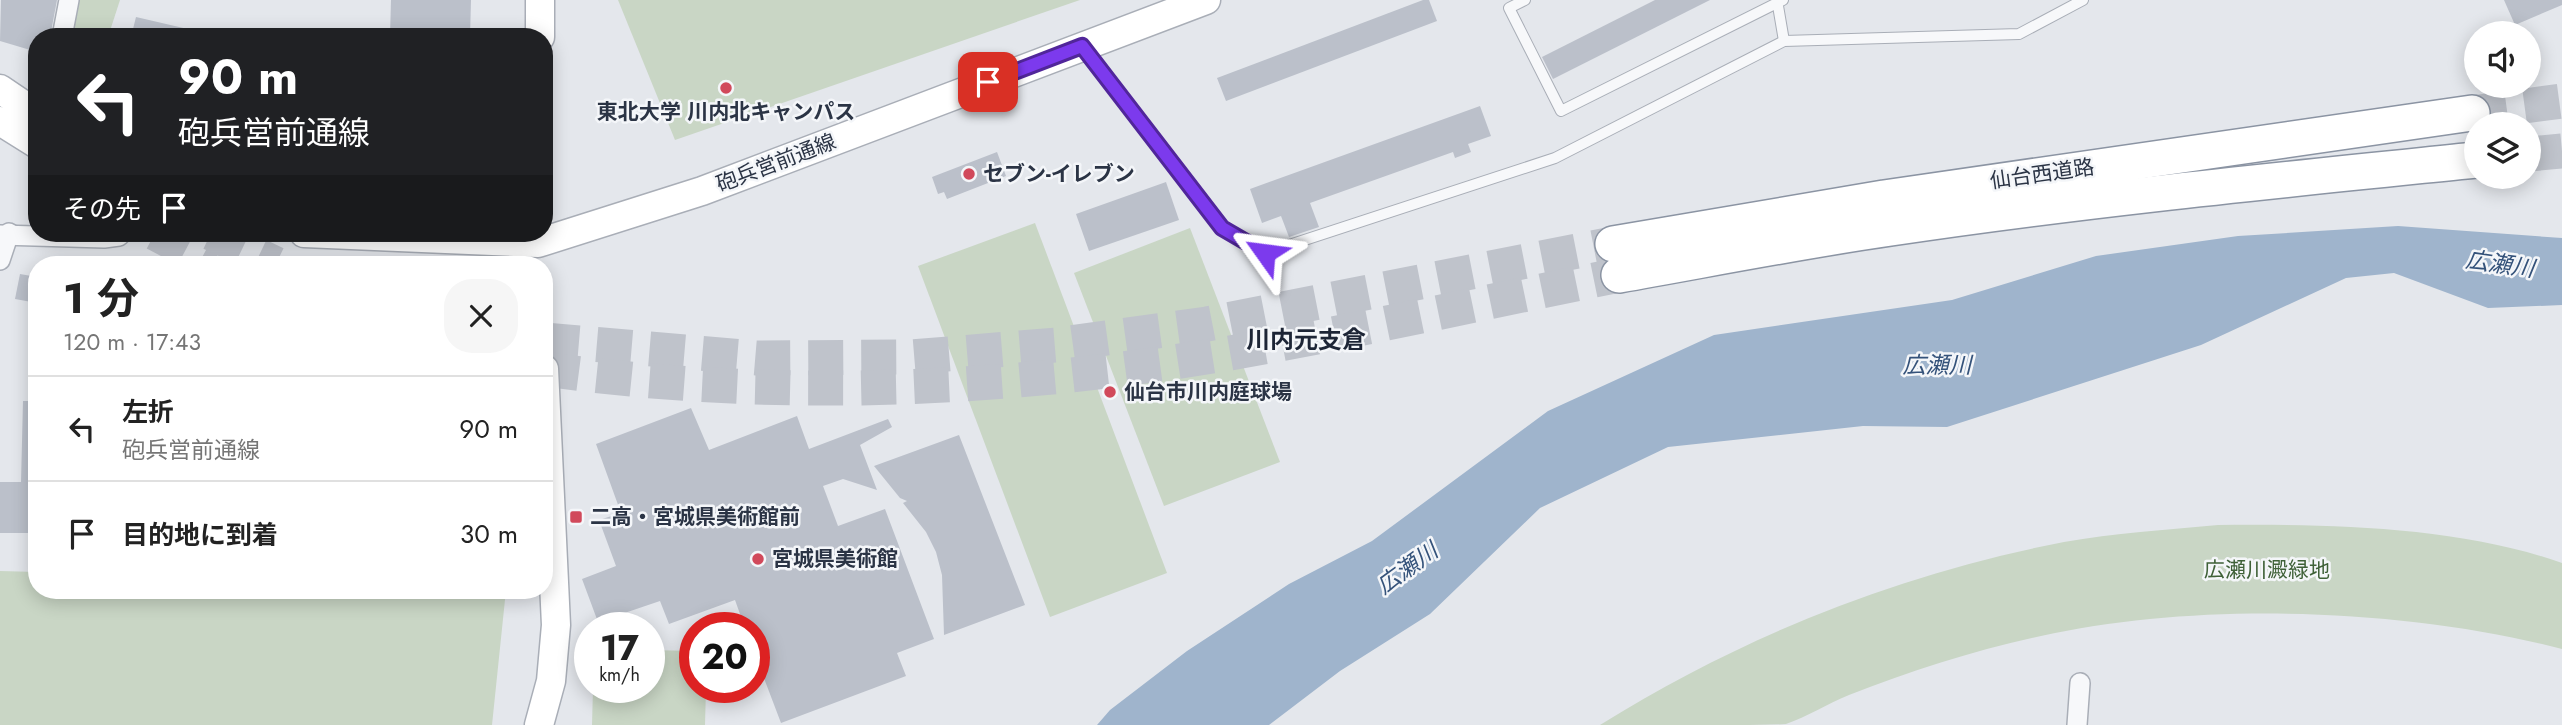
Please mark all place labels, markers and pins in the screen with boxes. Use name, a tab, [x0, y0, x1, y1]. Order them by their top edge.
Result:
pin	[958, 52, 1018, 112]
marker: 東北大学 川内北キャンパス	[718, 80, 734, 96]
place label: 東北大学 川内北キャンパス	[597, 97, 855, 127]
place label: セブン-イレブン	[983, 159, 1135, 189]
marker: セブン-イレブン	[961, 166, 977, 182]
place label: 仙台市川内庭球場	[1124, 377, 1292, 407]
marker: 仙台市川内庭球場	[1102, 384, 1118, 400]
place label: 二高・宮城県美術館前	[590, 502, 800, 532]
marker: 二高・宮城県美術館前	[568, 509, 584, 525]
place label: 宮城県美術館	[772, 544, 898, 574]
marker: 宮城県美術館	[750, 551, 766, 567]

